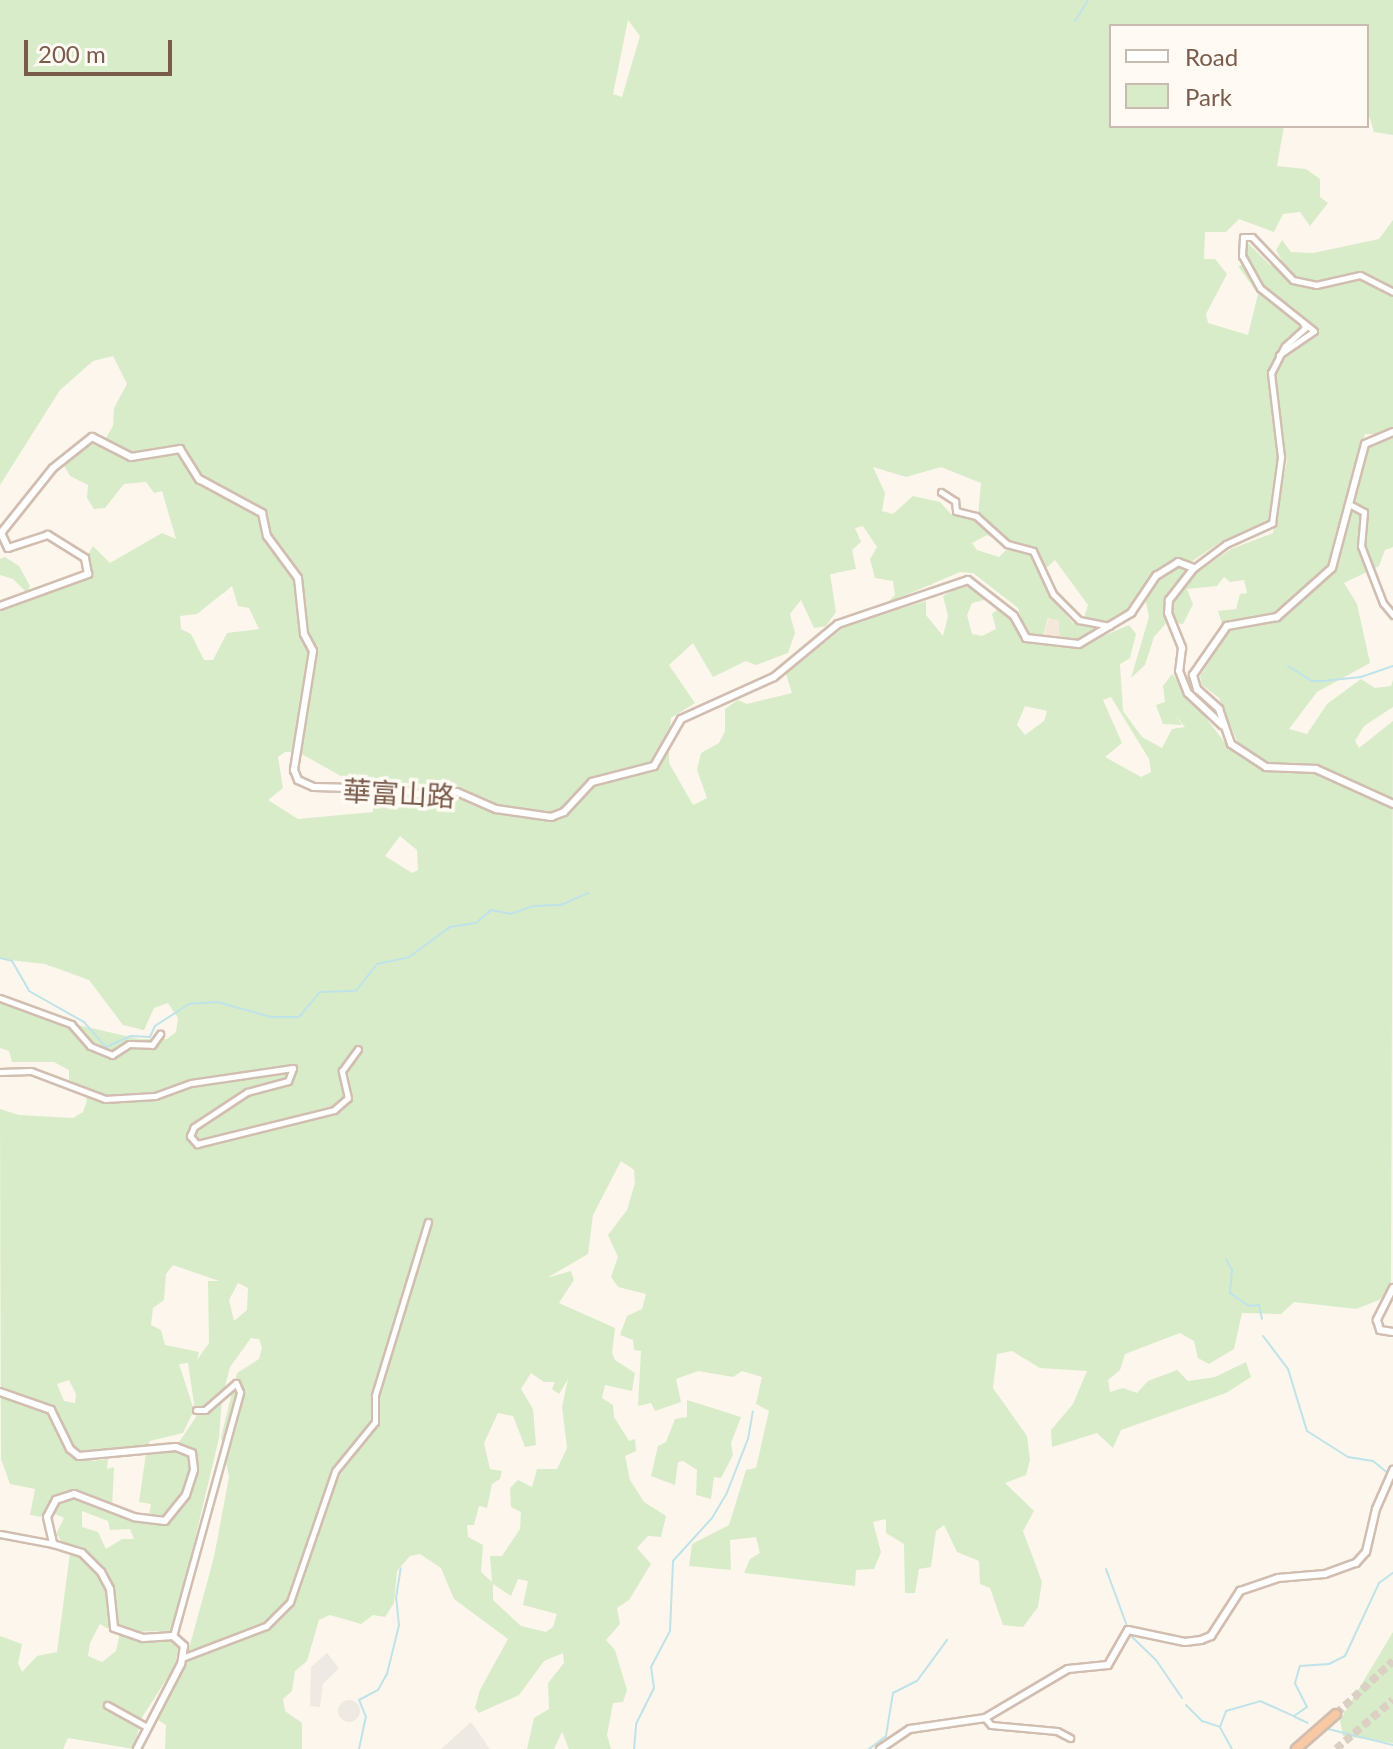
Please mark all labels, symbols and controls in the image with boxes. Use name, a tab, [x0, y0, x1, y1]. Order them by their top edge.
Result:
scale bar	[28, 24, 176, 74]
legend	[1109, 24, 1369, 128]
text: 200 m	[38, 39, 106, 68]
text: Road	[1185, 42, 1238, 71]
text: Park	[1185, 82, 1232, 111]
street label: 華富山路	[342, 773, 456, 813]

